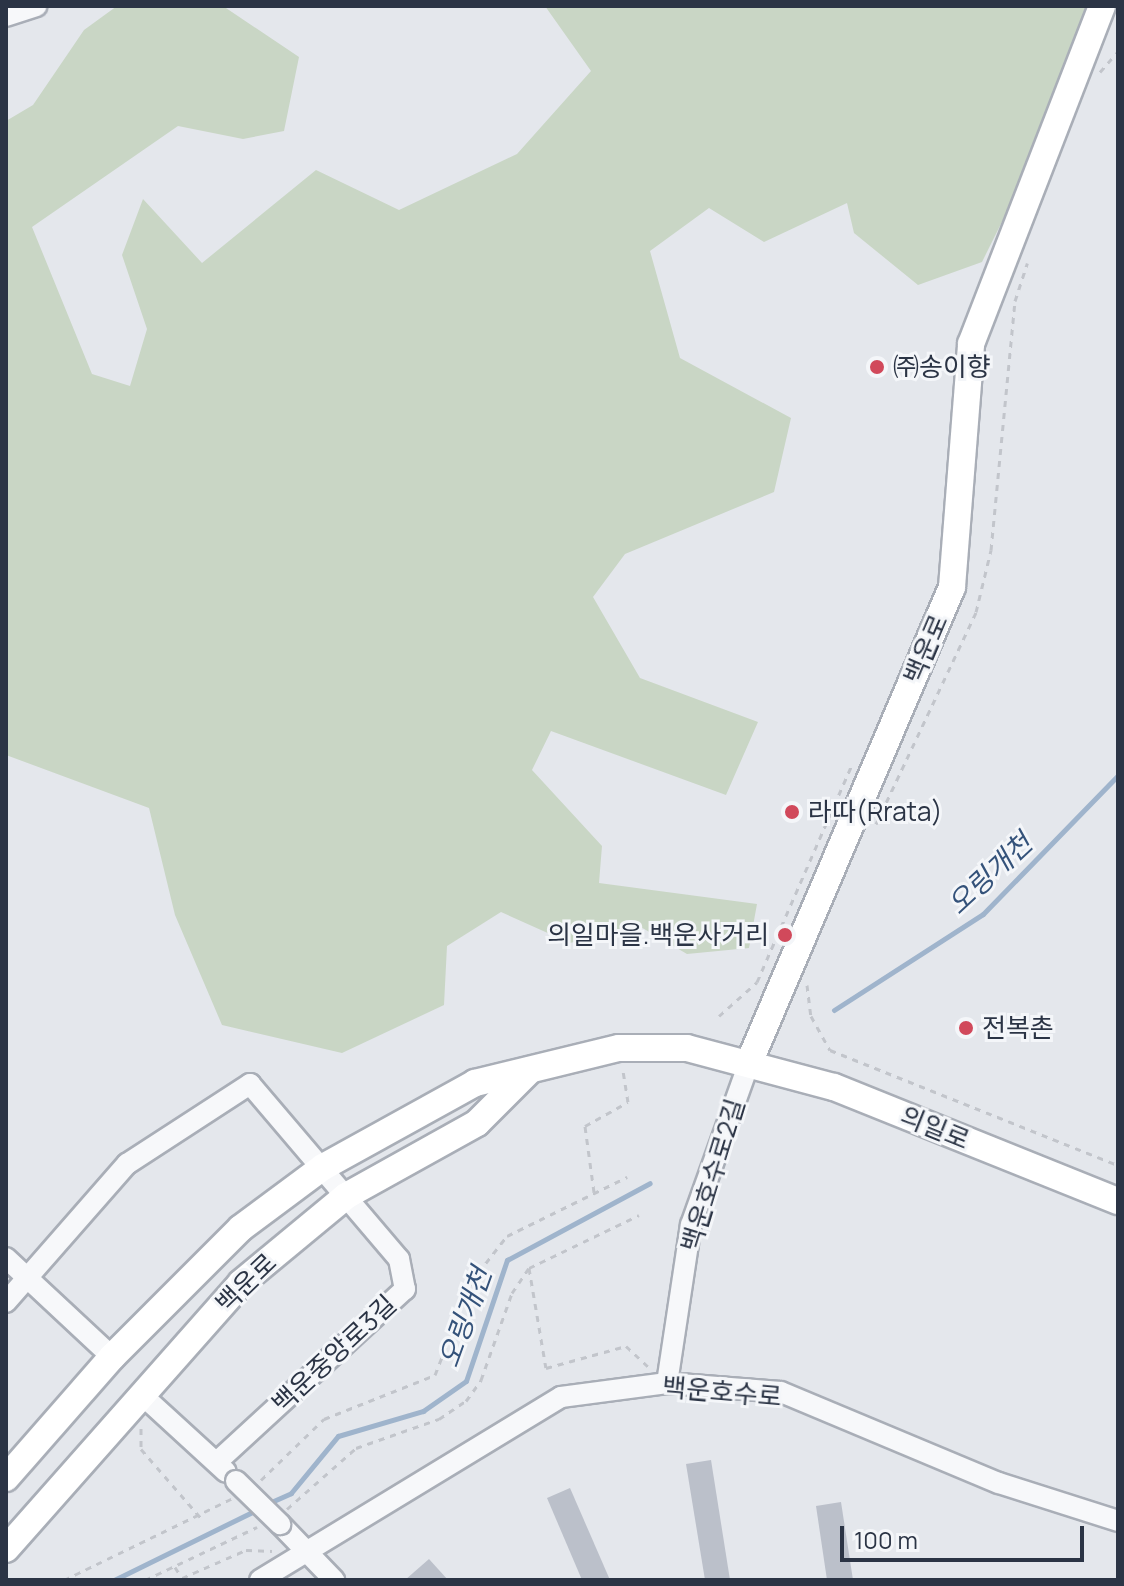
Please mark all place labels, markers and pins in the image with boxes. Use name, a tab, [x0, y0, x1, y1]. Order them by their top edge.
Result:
place label: ㈜송이향	[893, 351, 991, 383]
marker: ㈜송이향	[868, 358, 886, 376]
place label: 라따(Rrata)	[808, 796, 943, 828]
marker: 라따(Rrata)	[783, 803, 801, 821]
place label: 의일마을.백운사거리	[547, 919, 769, 951]
marker: 의일마을.백운사거리	[776, 926, 794, 944]
place label: 전복촌	[982, 1012, 1054, 1044]
marker: 전복촌	[957, 1019, 975, 1037]

